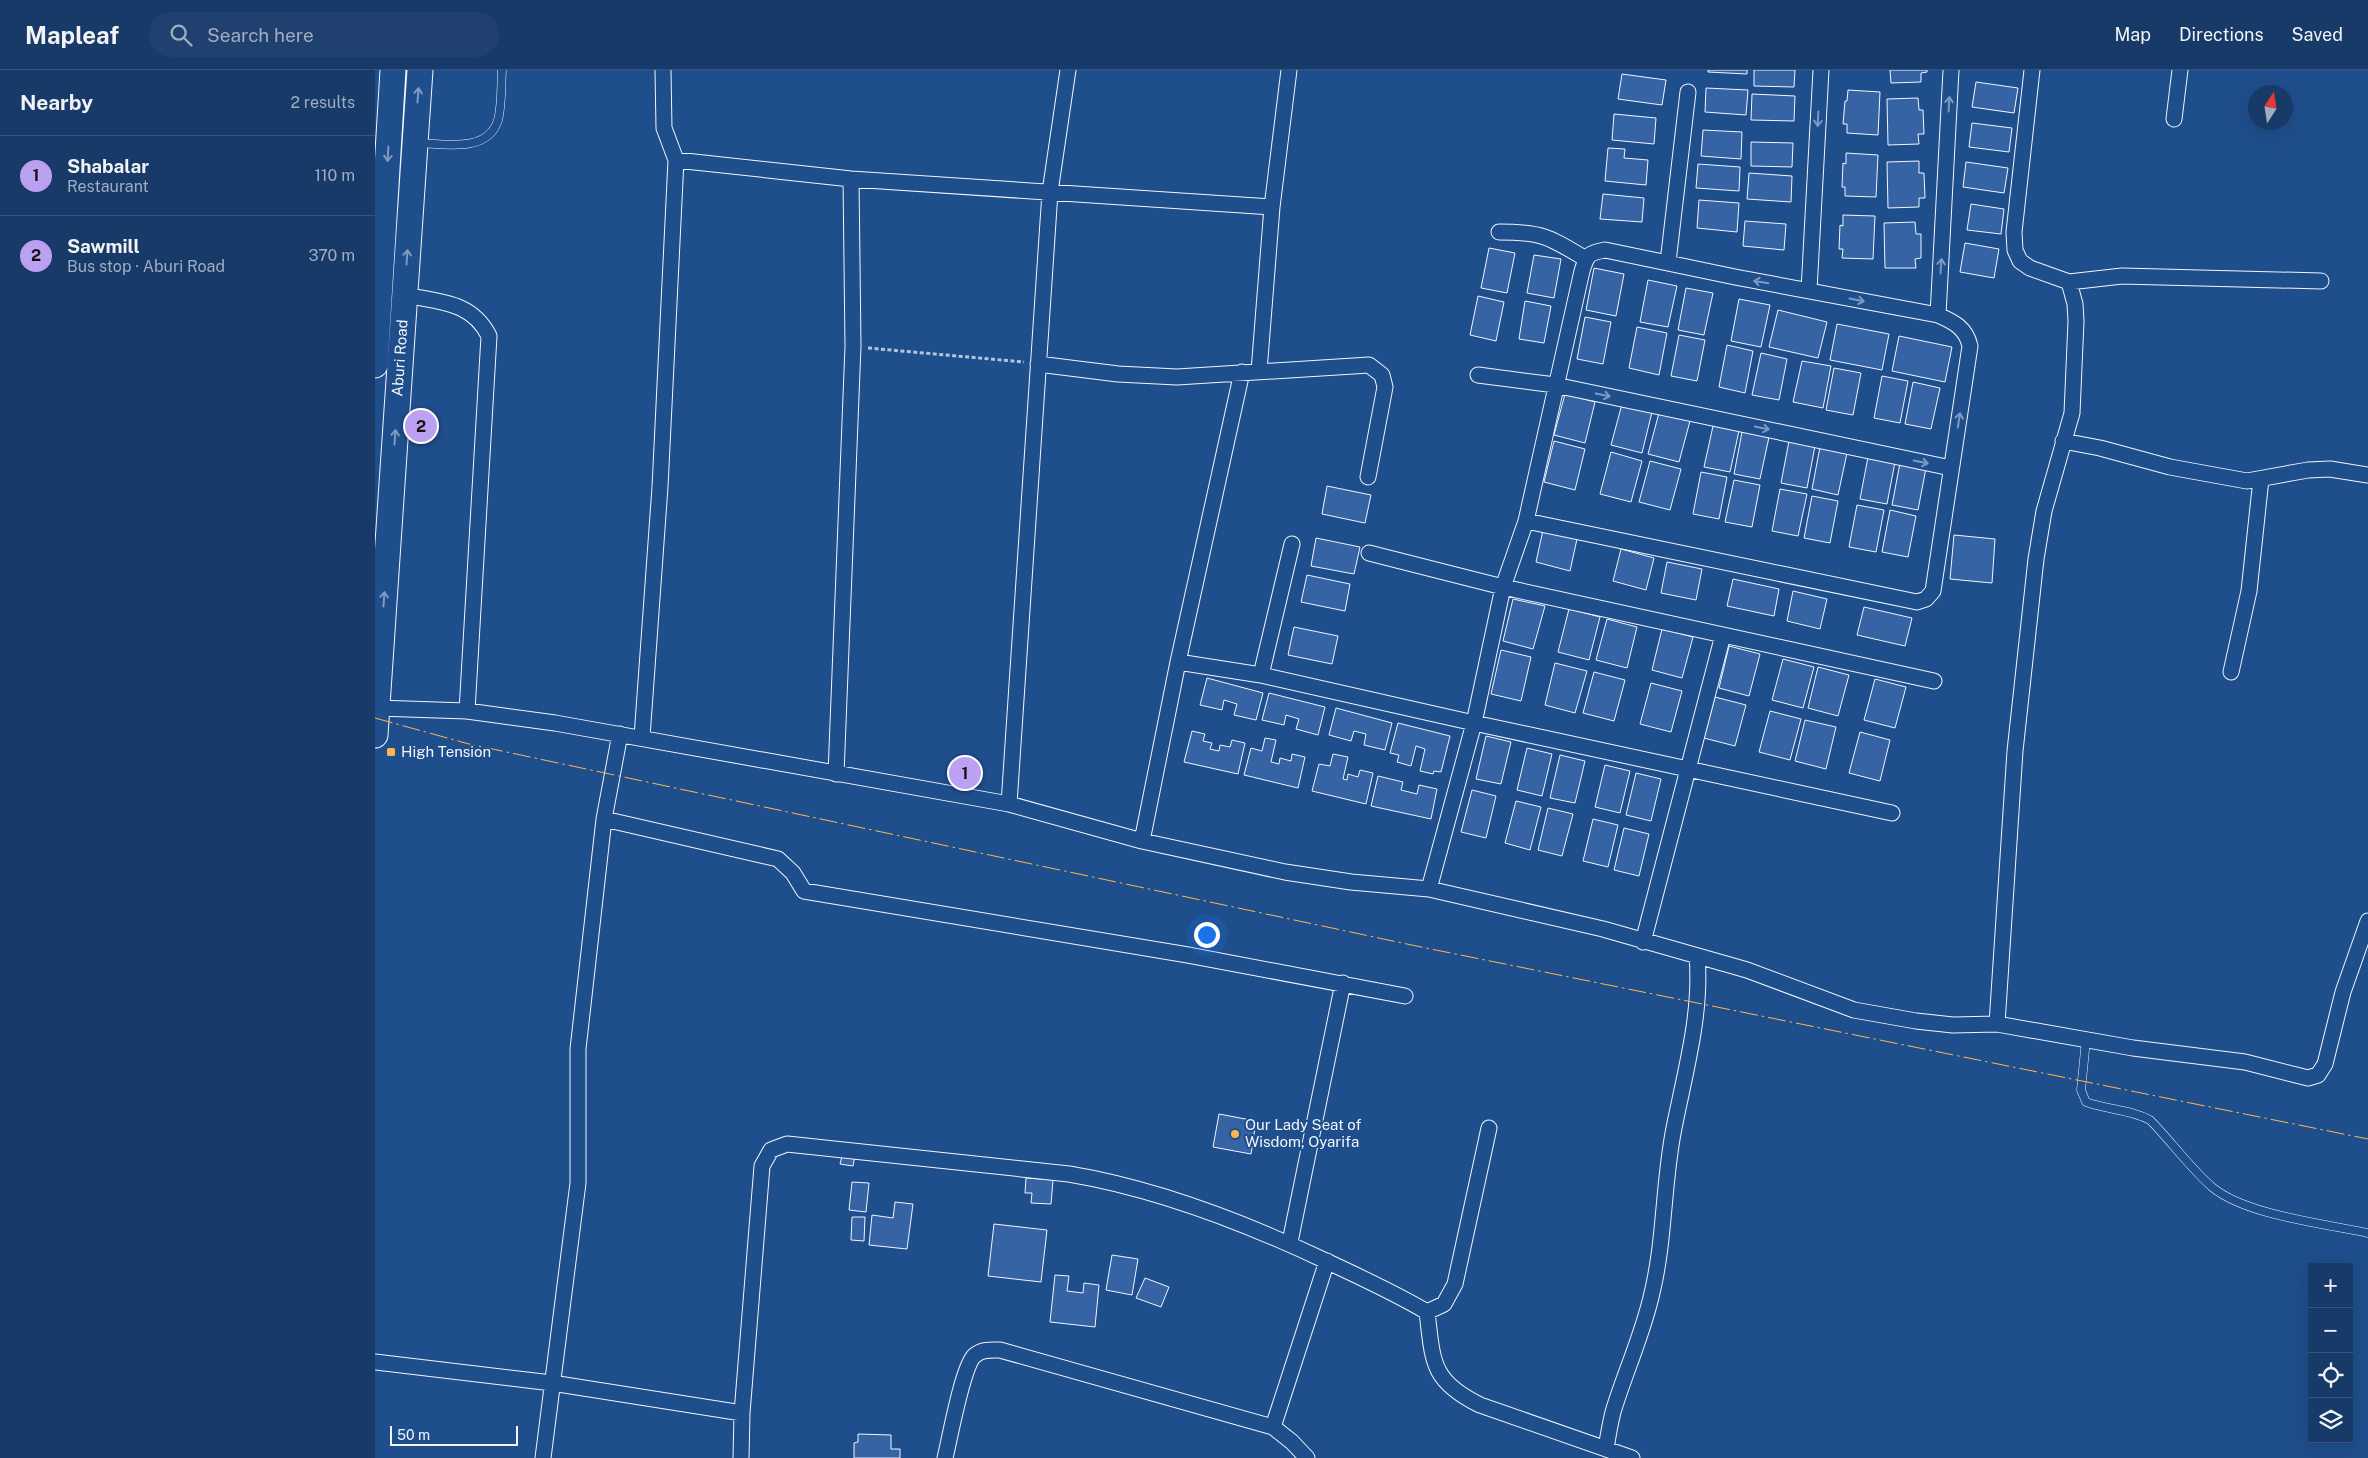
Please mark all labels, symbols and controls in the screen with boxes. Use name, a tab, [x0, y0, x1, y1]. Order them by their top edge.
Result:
search box	[149, 12, 499, 57]
text: Mapleaf	[25, 21, 119, 49]
icon: search	[167, 21, 195, 49]
text: Search here	[207, 24, 314, 46]
text: Map	[2114, 24, 2151, 45]
text: Directions	[2179, 24, 2264, 45]
text: Saved	[2292, 24, 2343, 45]
north arrow	[2248, 85, 2293, 130]
one-way arrow	[414, 87, 423, 103]
text: Nearby	[20, 90, 93, 115]
text: 2 results	[290, 93, 355, 112]
one-way arrow	[1945, 96, 1954, 112]
one-way arrow	[1814, 110, 1823, 126]
one-way arrow	[384, 145, 393, 161]
text: Shabalar	[67, 155, 149, 177]
text: 1	[33, 166, 39, 185]
text: 110 m	[314, 166, 355, 185]
text: Restaurant	[67, 177, 149, 196]
text: Sawmill	[67, 235, 140, 257]
text: 2	[31, 246, 41, 265]
text: 370 m	[308, 246, 355, 265]
one-way arrow	[403, 250, 412, 266]
text: Bus stop · Aburi Road	[67, 257, 225, 276]
one-way arrow	[1936, 258, 1946, 274]
one-way arrow	[1753, 276, 1769, 286]
one-way arrow	[1849, 295, 1865, 305]
street label: Aburi Road	[388, 319, 411, 397]
one-way arrow	[1595, 391, 1611, 400]
pin: 2	[405, 407, 437, 445]
one-way arrow	[1954, 412, 1964, 428]
one-way arrow	[1754, 424, 1770, 433]
one-way arrow	[391, 429, 400, 445]
one-way arrow	[1913, 457, 1929, 467]
one-way arrow	[380, 591, 389, 607]
place label: High Tension	[401, 743, 491, 760]
marker: High Tension	[385, 746, 397, 758]
pin: 1	[949, 754, 981, 792]
your location	[1194, 922, 1220, 948]
place label: Our Lady Seat of Wisdom, Oyarifa	[1245, 1116, 1361, 1150]
marker: Our Lady Seat of Wisdom, Oyarifa	[1229, 1128, 1241, 1140]
map controls	[2308, 1263, 2353, 1443]
button: +	[2308, 1263, 2353, 1308]
button: −	[2308, 1308, 2353, 1353]
button: locate	[2308, 1353, 2353, 1398]
button: layers	[2308, 1398, 2353, 1443]
scale bar	[390, 1423, 517, 1446]
text: 50 m	[397, 1427, 430, 1443]

